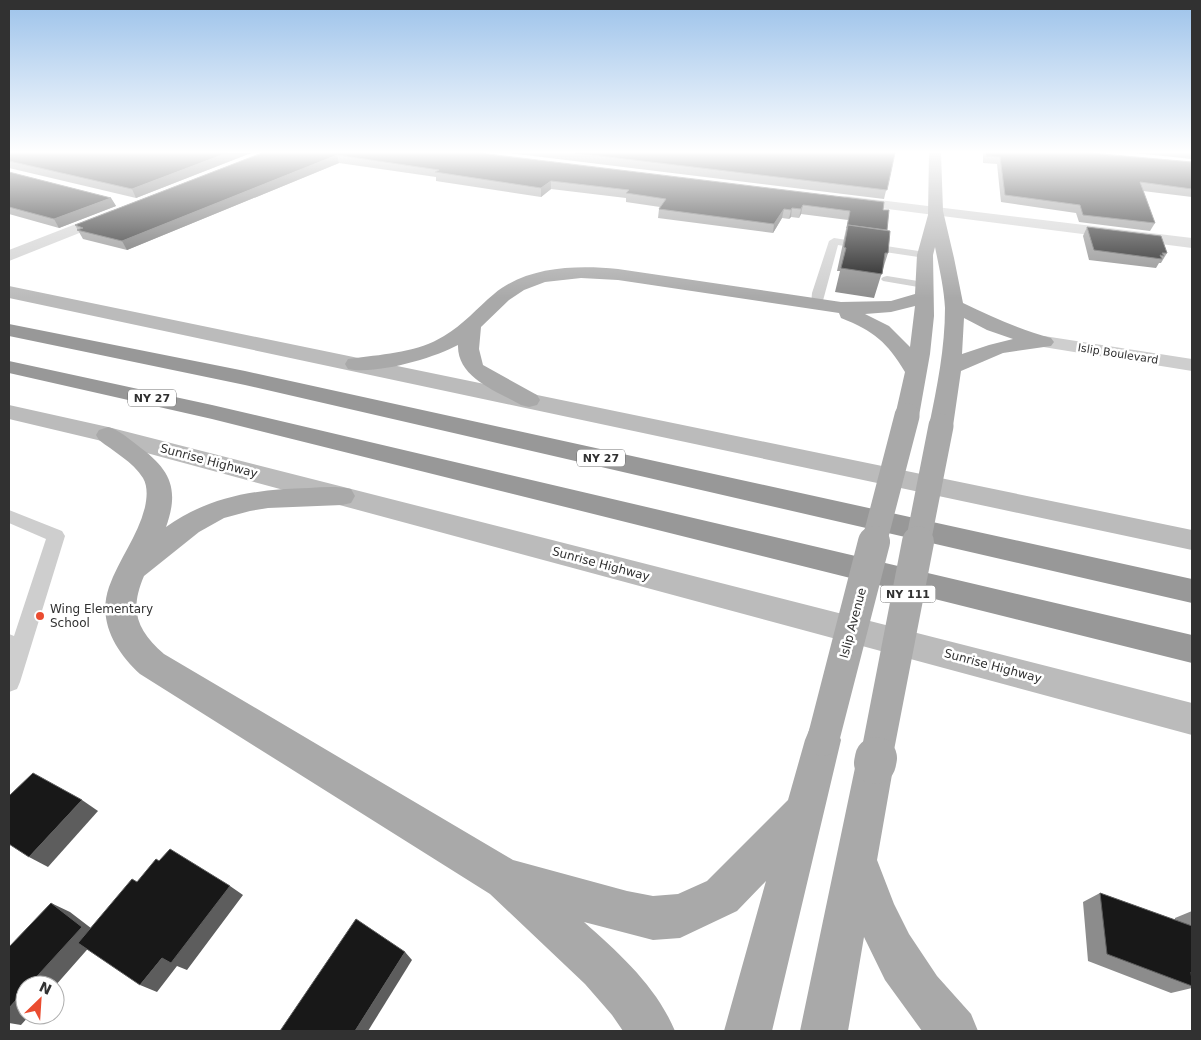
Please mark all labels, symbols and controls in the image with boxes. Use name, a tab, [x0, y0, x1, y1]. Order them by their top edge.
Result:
street label: Islip Boulevard	[1077, 341, 1159, 367]
road number: NY 27	[128, 389, 176, 406]
street label: Sunrise Highway	[159, 441, 259, 481]
road number: NY 27	[577, 449, 625, 466]
street label: Sunrise Highway	[551, 544, 651, 584]
street label: Islip Avenue	[837, 586, 869, 660]
road number: NY 111	[880, 586, 936, 602]
place label: Wing Elementary School	[50, 602, 153, 630]
marker: Wing Elementary School	[34, 610, 46, 622]
street label: Sunrise Highway	[943, 646, 1043, 686]
north arrow	[15, 975, 65, 1025]
text: N	[37, 978, 54, 998]

